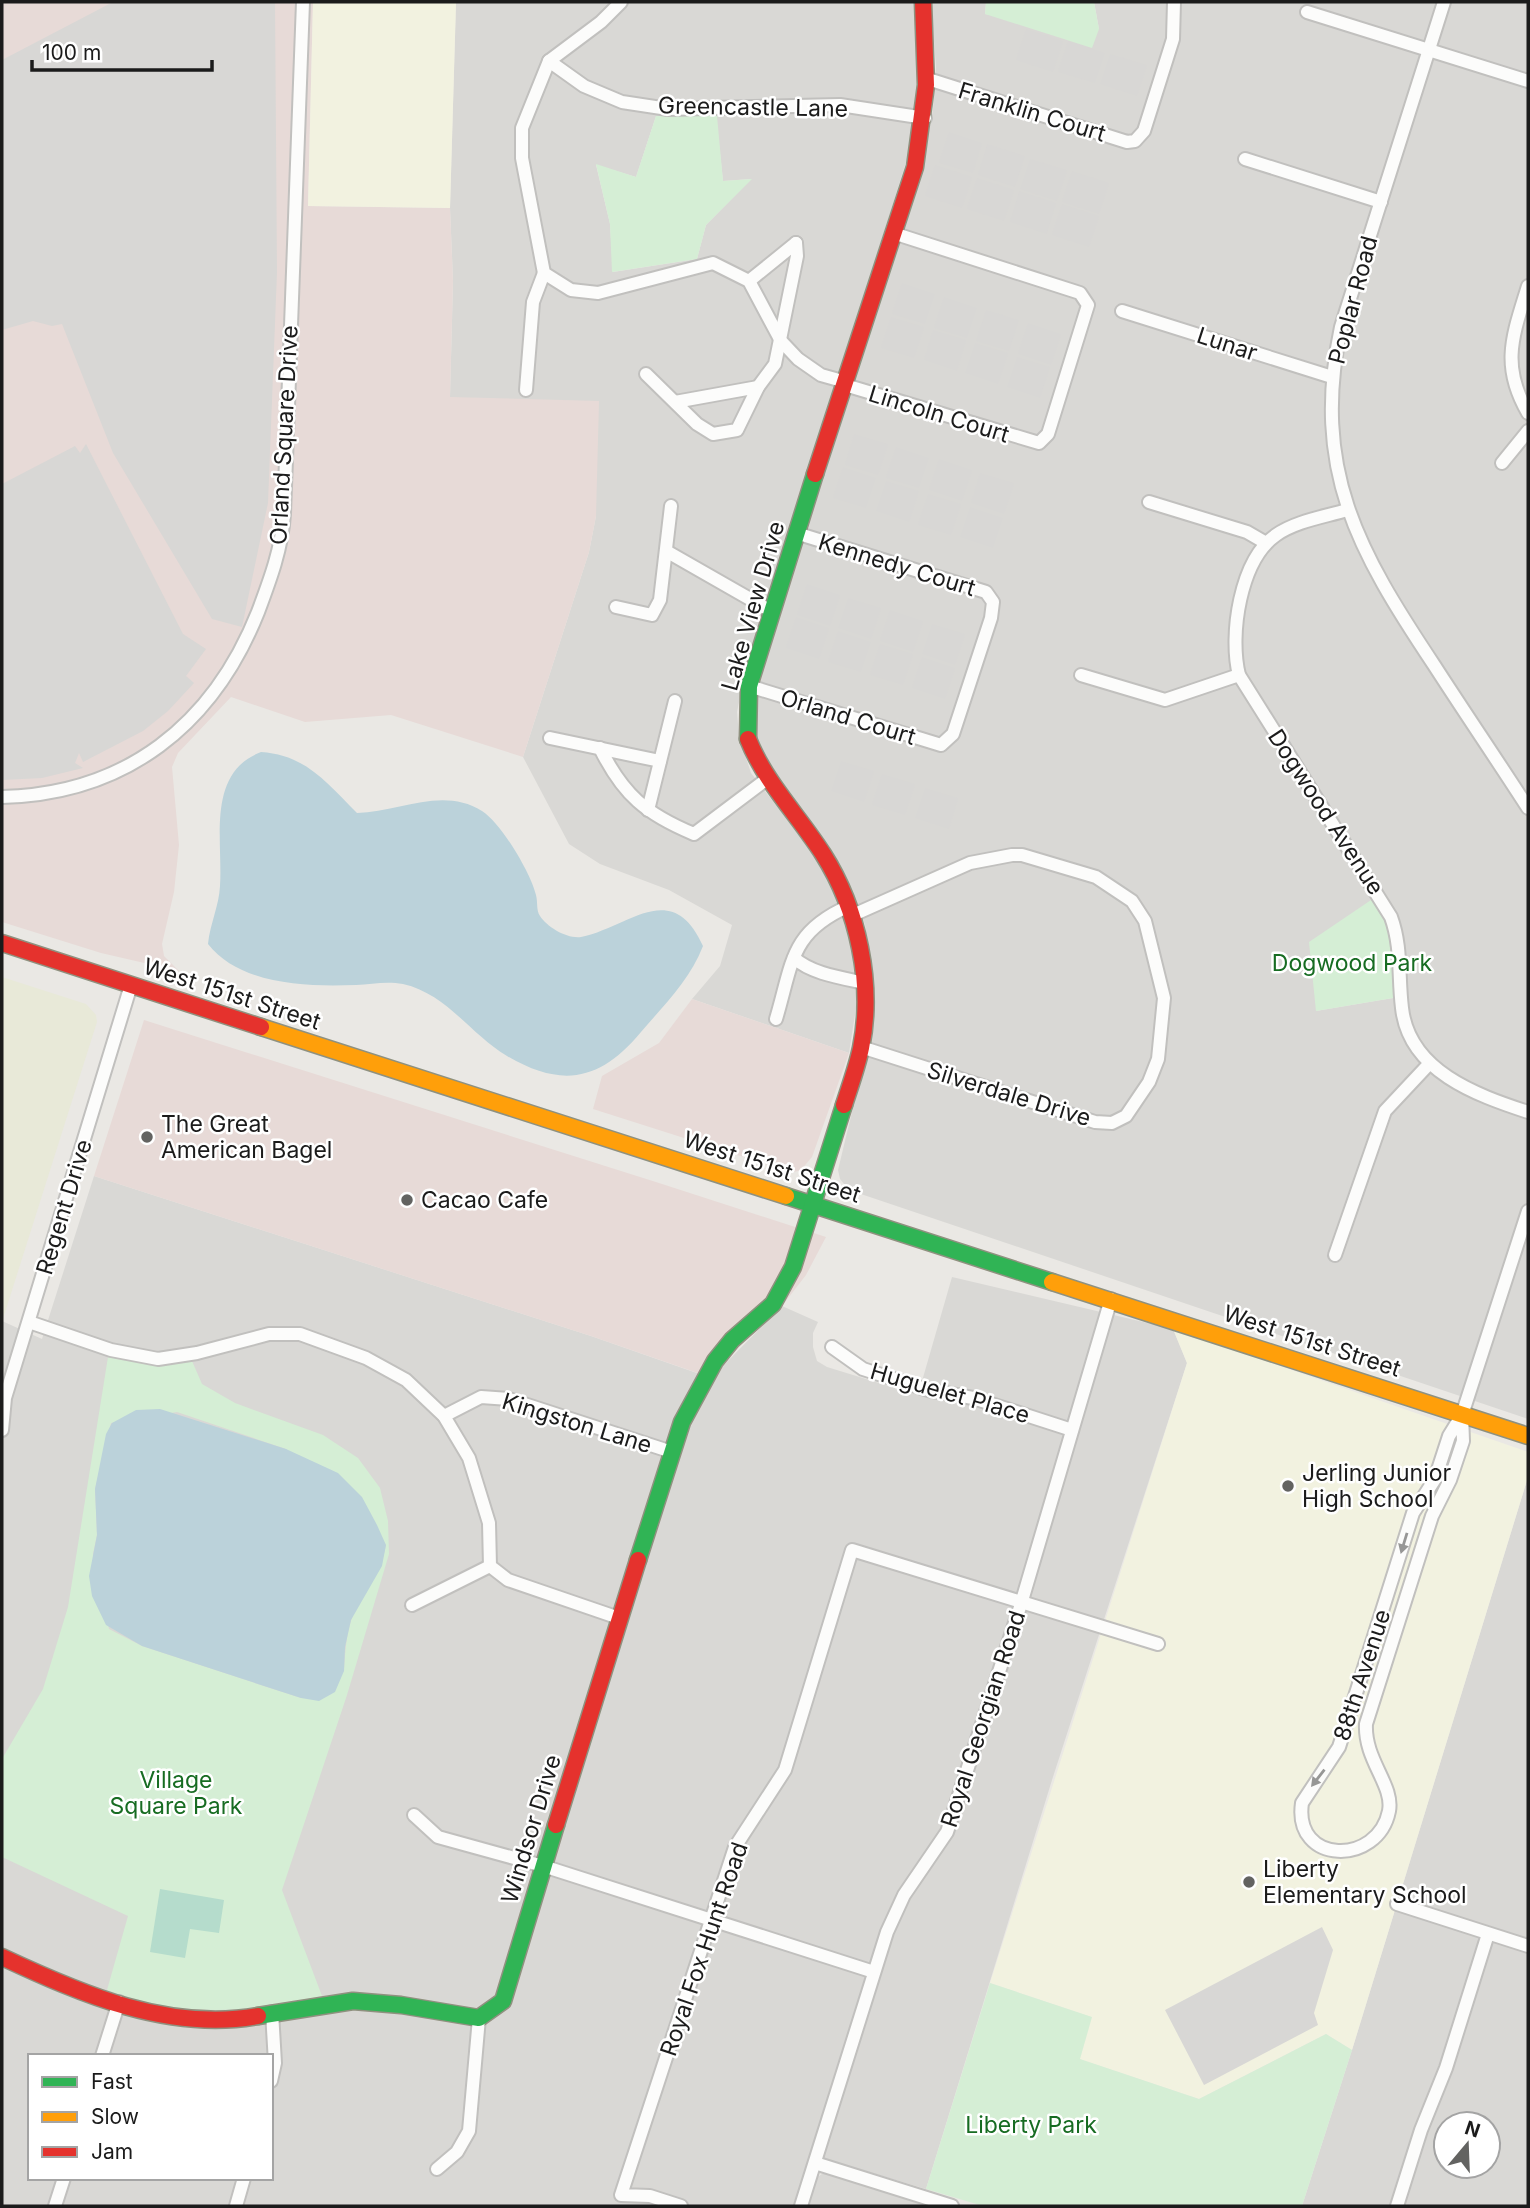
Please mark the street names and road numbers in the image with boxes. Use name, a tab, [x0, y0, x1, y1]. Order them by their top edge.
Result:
street label: Franklin Court	[955, 76, 1110, 148]
street label: Greencastle Lane	[658, 91, 848, 123]
street label: Poplar Road	[1322, 233, 1384, 367]
street label: Lunar	[1193, 321, 1261, 367]
street label: Orland Square Drive	[264, 325, 304, 545]
street label: Lincoln Court	[865, 379, 1013, 449]
street label: Lake View Drive	[715, 518, 791, 694]
street label: Kennedy Court	[815, 528, 979, 602]
street label: Orland Court	[777, 683, 919, 751]
street label: Dogwood Avenue	[1262, 724, 1390, 900]
street label: West 151st Street	[140, 952, 325, 1036]
street label: Silverdale Drive	[924, 1056, 1094, 1132]
street label: West 151st Street	[680, 1125, 865, 1209]
street label: Regent Drive	[30, 1136, 98, 1278]
street label: West 151st Street	[1220, 1299, 1405, 1383]
street label: Huguelet Place	[867, 1357, 1033, 1429]
street label: Kingston Lane	[499, 1387, 655, 1459]
street label: 88th Avenue	[1328, 1606, 1396, 1744]
street label: Royal Georgian Road	[935, 1607, 1031, 1831]
street label: Windsor Drive	[495, 1751, 567, 1907]
street label: Royal Fox Hunt Road	[654, 1838, 754, 2060]

